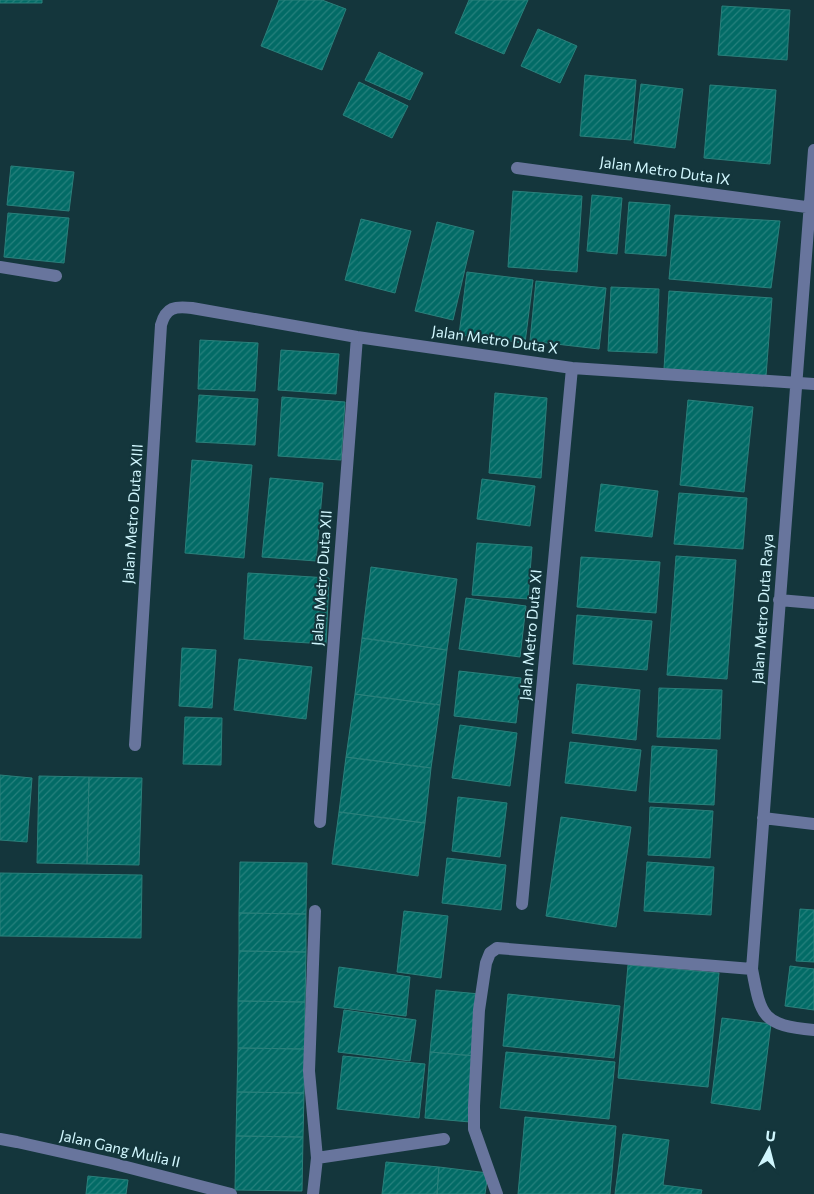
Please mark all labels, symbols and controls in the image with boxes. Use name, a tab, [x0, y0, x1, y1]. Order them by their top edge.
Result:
street label: Jalan Metro Duta IX	[599, 152, 732, 188]
street label: Jalan Metro Duta X	[431, 321, 560, 357]
street label: Jalan Metro Duta XIII	[118, 443, 146, 585]
street label: Jalan Metro Duta XII	[307, 509, 335, 646]
street label: Jalan Metro Duta Raya	[748, 533, 776, 685]
street label: Jalan Metro Duta XI	[515, 568, 545, 701]
north arrow	[744, 1124, 794, 1174]
street label: Jalan Gang Mulia II	[58, 1125, 182, 1171]
text: U	[765, 1127, 777, 1145]

